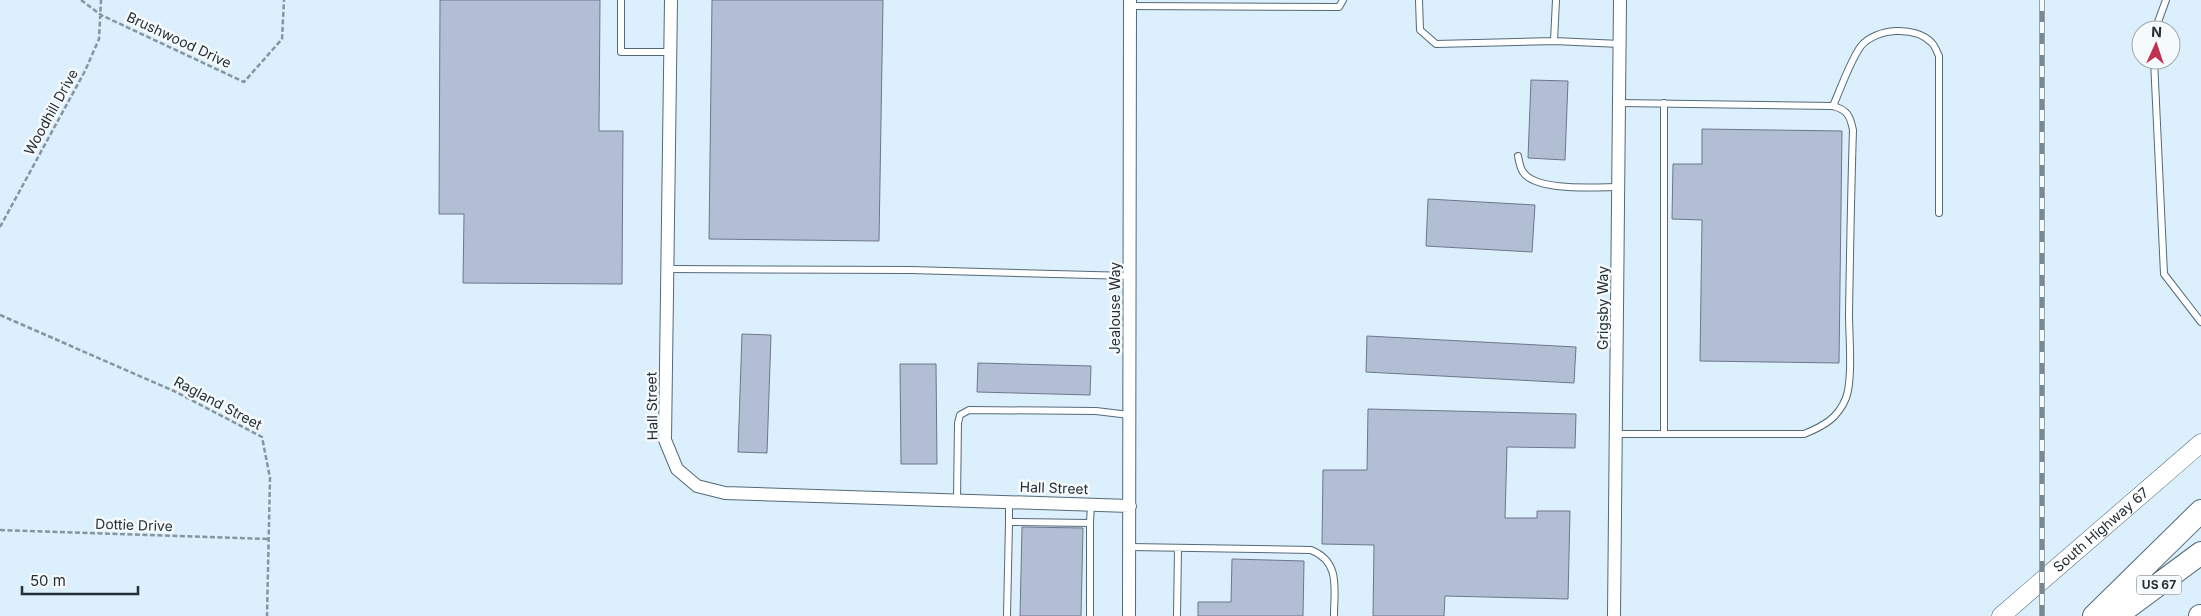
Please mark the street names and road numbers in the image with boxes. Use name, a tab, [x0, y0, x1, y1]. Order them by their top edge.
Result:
street label: Brushwood Drive	[124, 8, 234, 71]
street label: Woodhill Drive	[20, 66, 81, 158]
street label: Jealouse Way	[1106, 262, 1123, 354]
street label: Grigsby Way	[1594, 266, 1611, 350]
street label: Hall Street	[642, 371, 661, 440]
street label: Ragland Street	[171, 372, 265, 433]
street label: Hall Street	[1019, 478, 1089, 497]
street label: South Highway 67	[2049, 483, 2152, 575]
street label: Dottie Drive	[95, 515, 173, 534]
road number: US 67	[2136, 576, 2182, 594]

